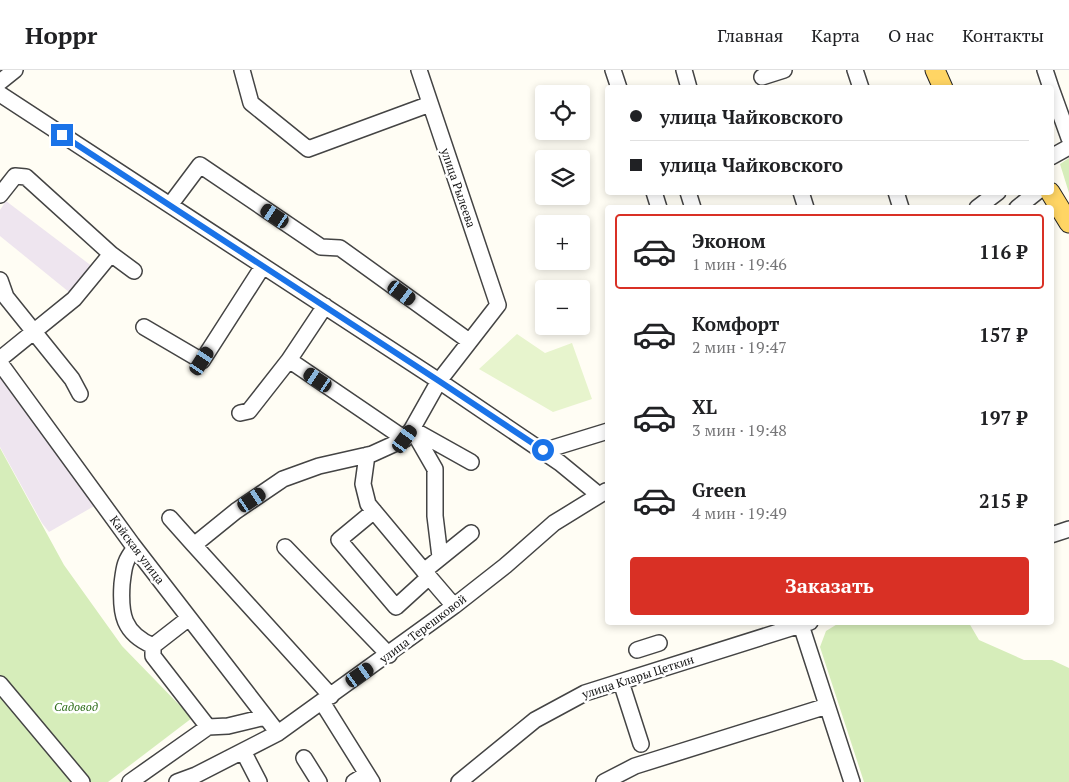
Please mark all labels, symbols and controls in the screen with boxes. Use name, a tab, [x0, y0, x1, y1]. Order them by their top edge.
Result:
text: Hoppr	[25, 19, 97, 51]
text: Главная	[717, 23, 783, 47]
text: Карта	[811, 23, 860, 47]
text: О нас	[888, 23, 934, 47]
text: Контакты	[962, 23, 1044, 47]
map controls	[535, 85, 590, 335]
button: locate	[535, 85, 590, 140]
text: улица Чайковского	[660, 104, 843, 129]
route end	[51, 124, 73, 146]
street label: улица Рылеева	[438, 145, 479, 230]
button: layers	[535, 150, 590, 205]
text: улица Чайковского	[660, 152, 843, 177]
car	[258, 201, 291, 231]
button: +	[535, 215, 590, 270]
text: Эконом	[692, 228, 766, 253]
icon: car	[632, 229, 677, 274]
text: 116 ₽	[979, 239, 1027, 264]
text: 1 мин · 19:46	[692, 253, 787, 275]
car	[385, 278, 418, 308]
button: −	[535, 280, 590, 335]
text: Комфорт	[692, 311, 779, 336]
icon: car	[632, 312, 677, 357]
text: 157 ₽	[979, 322, 1027, 347]
text: 2 мин · 19:47	[692, 336, 787, 358]
car	[187, 344, 216, 378]
car	[301, 365, 334, 395]
text: XL	[692, 394, 717, 419]
icon: car	[632, 395, 677, 440]
text: 197 ₽	[979, 405, 1027, 430]
text: 3 мин · 19:48	[692, 419, 787, 441]
car	[390, 422, 419, 456]
route start	[532, 439, 554, 461]
text: Green	[692, 477, 746, 502]
icon: car	[632, 478, 677, 523]
car	[235, 485, 268, 515]
text: 215 ₽	[979, 488, 1027, 513]
text: 4 мин · 19:49	[692, 502, 787, 524]
street label: Кайская улица	[107, 513, 168, 587]
button: Заказать	[630, 557, 1029, 615]
street label: улица Терешковой	[376, 591, 469, 667]
street label: улица Клары Цеткин	[579, 651, 696, 702]
car	[343, 660, 376, 690]
park label: Садовод	[54, 699, 98, 714]

